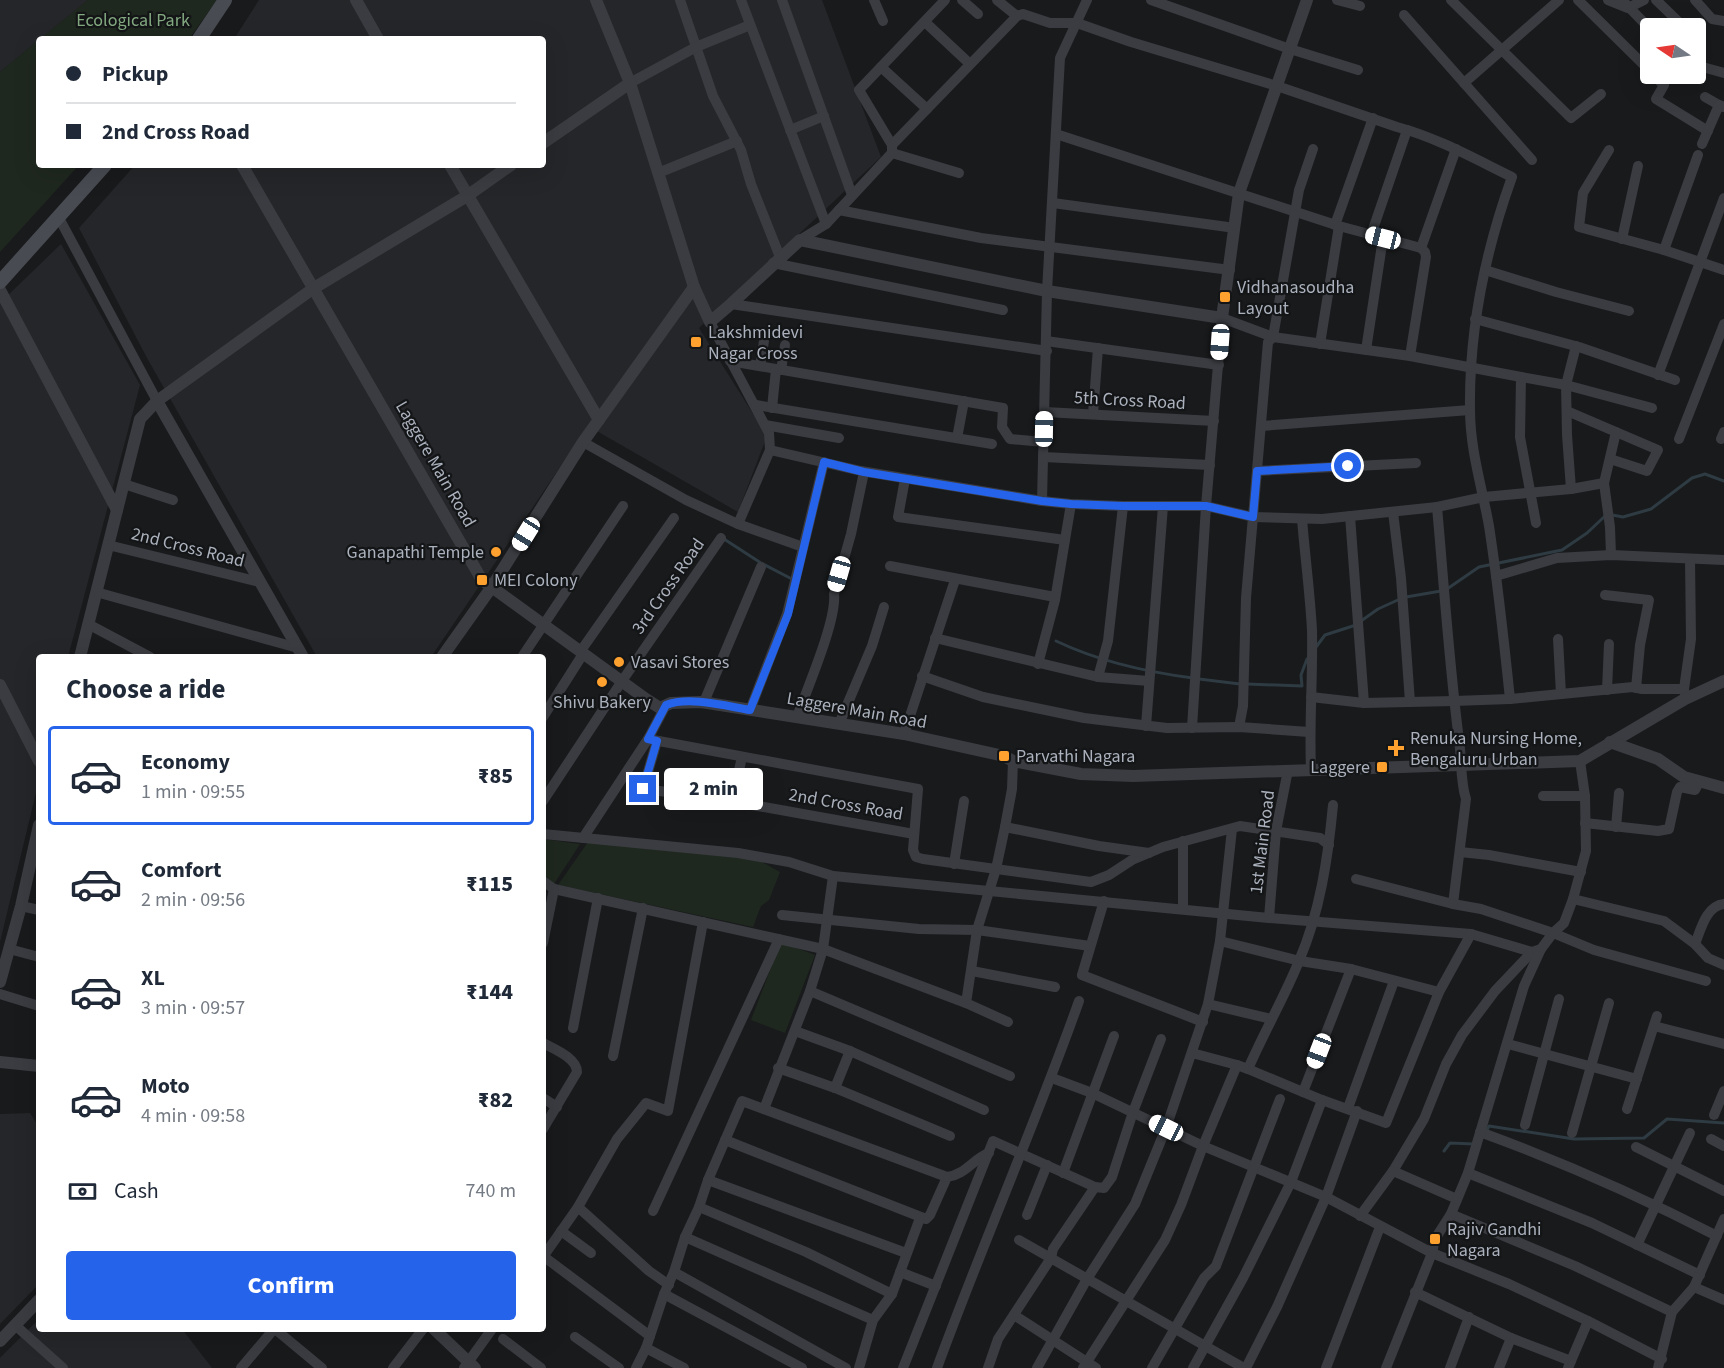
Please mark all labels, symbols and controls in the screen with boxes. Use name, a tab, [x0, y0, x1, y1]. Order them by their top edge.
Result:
park label: Ecological Park	[76, 8, 190, 33]
north arrow	[1640, 18, 1706, 84]
map controls	[1640, 18, 1706, 84]
text: Pickup	[102, 58, 168, 90]
text: 2nd Cross Road	[102, 116, 250, 148]
car	[1363, 225, 1403, 251]
place label: Vidhanasoudha Layout	[1237, 275, 1354, 321]
marker: Vidhanasoudha Layout	[1218, 290, 1232, 304]
place label: Lakshmidevi Nagar Cross	[708, 320, 803, 366]
car	[1210, 323, 1230, 361]
marker: Lakshmidevi Nagar Cross	[689, 335, 703, 349]
street label: 5th Cross Road	[1073, 385, 1186, 416]
street label: Laggere Main Road	[389, 397, 482, 532]
car	[1035, 411, 1053, 447]
route start	[1334, 452, 1361, 479]
car	[509, 514, 543, 554]
street label: 2nd Cross Road	[129, 521, 247, 574]
street label: 3rd Cross Road	[626, 533, 711, 639]
place label: Ganapathi Temple	[347, 540, 484, 565]
marker: Ganapathi Temple	[489, 545, 503, 559]
car	[825, 554, 853, 594]
place label: MEI Colony	[494, 568, 578, 593]
marker: MEI Colony	[475, 573, 489, 587]
place label: Vasavi Stores	[631, 650, 729, 675]
marker: Vasavi Stores	[612, 655, 626, 669]
text: Choose a ride	[66, 670, 226, 709]
marker: Shivu Bakery	[595, 675, 609, 689]
street label: Laggere Main Road	[785, 686, 929, 735]
place label: Shivu Bakery	[553, 690, 652, 715]
place label: Renuka Nursing Home, Bengaluru Urban	[1410, 726, 1582, 772]
marker: Renuka Nursing Home, Bengaluru Urban	[1387, 739, 1405, 757]
place label: Parvathi Nagara	[1016, 744, 1135, 769]
text: Economy	[141, 746, 230, 778]
icon: car	[69, 749, 123, 803]
marker: Parvathi Nagara	[997, 749, 1011, 763]
place label: Laggere	[1310, 755, 1370, 780]
text: ₹85	[478, 760, 513, 792]
marker: Laggere	[1375, 760, 1389, 774]
callout: 2 min	[664, 768, 763, 810]
route end	[629, 775, 656, 802]
text: 2 min	[689, 775, 738, 803]
text: 1 min · 09:55	[141, 778, 245, 806]
street label: 2nd Cross Road	[787, 782, 905, 827]
street label: 1st Main Road	[1244, 789, 1281, 895]
text: Comfort	[141, 854, 222, 886]
icon: car	[69, 857, 123, 911]
text: ₹115	[466, 868, 513, 900]
text: 2 min · 09:56	[141, 886, 245, 914]
text: XL	[141, 962, 165, 994]
icon: car	[69, 965, 123, 1019]
text: ₹144	[466, 976, 513, 1008]
text: 3 min · 09:57	[141, 994, 245, 1022]
car	[1304, 1031, 1334, 1071]
text: Moto	[141, 1070, 190, 1102]
icon: car	[69, 1073, 123, 1127]
text: ₹82	[478, 1084, 513, 1116]
text: 4 min · 09:58	[141, 1102, 245, 1130]
car	[1146, 1112, 1186, 1144]
icon: cash	[66, 1175, 99, 1208]
text: Cash	[114, 1175, 159, 1207]
text: 740 m	[466, 1177, 516, 1205]
place label: Rajiv Gandhi Nagara	[1447, 1217, 1541, 1263]
marker: Rajiv Gandhi Nagara	[1428, 1232, 1442, 1246]
button: Confirm	[66, 1251, 516, 1320]

